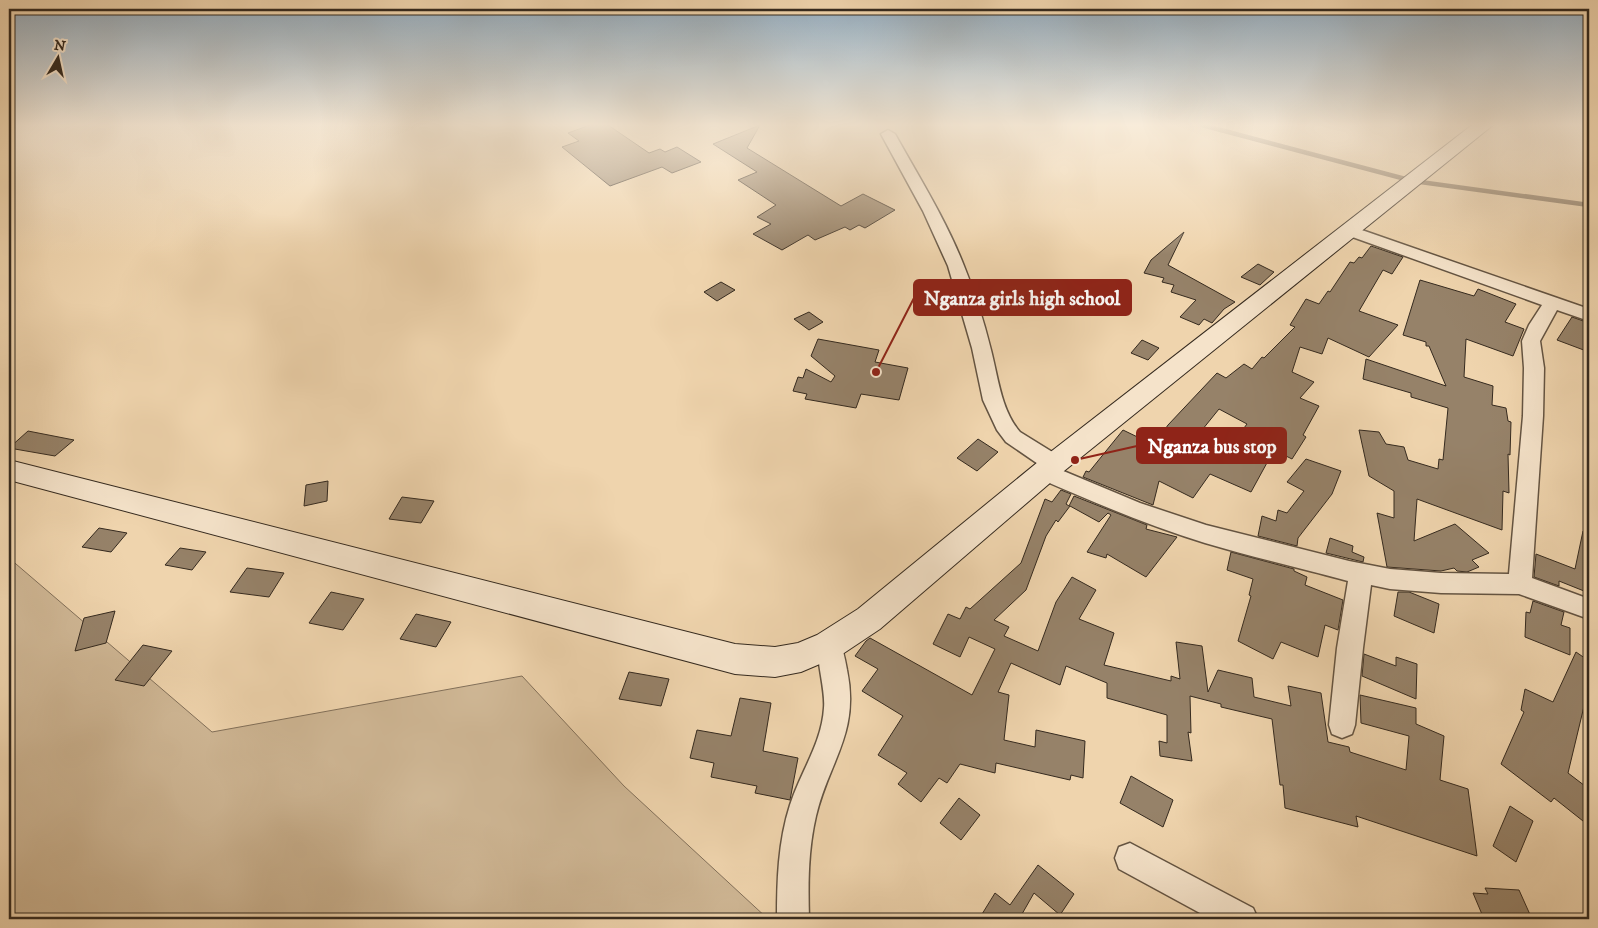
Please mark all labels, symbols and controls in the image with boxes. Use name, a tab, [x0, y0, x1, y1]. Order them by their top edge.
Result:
north arrow	[32, 32, 82, 82]
text: N	[53, 36, 67, 56]
callout: Nganza girls high school	[914, 280, 1131, 315]
text: Nganza girls high school	[924, 287, 1121, 312]
callout: Nganza bus stop	[1137, 428, 1286, 463]
text: Nganza bus stop	[1148, 435, 1276, 460]

